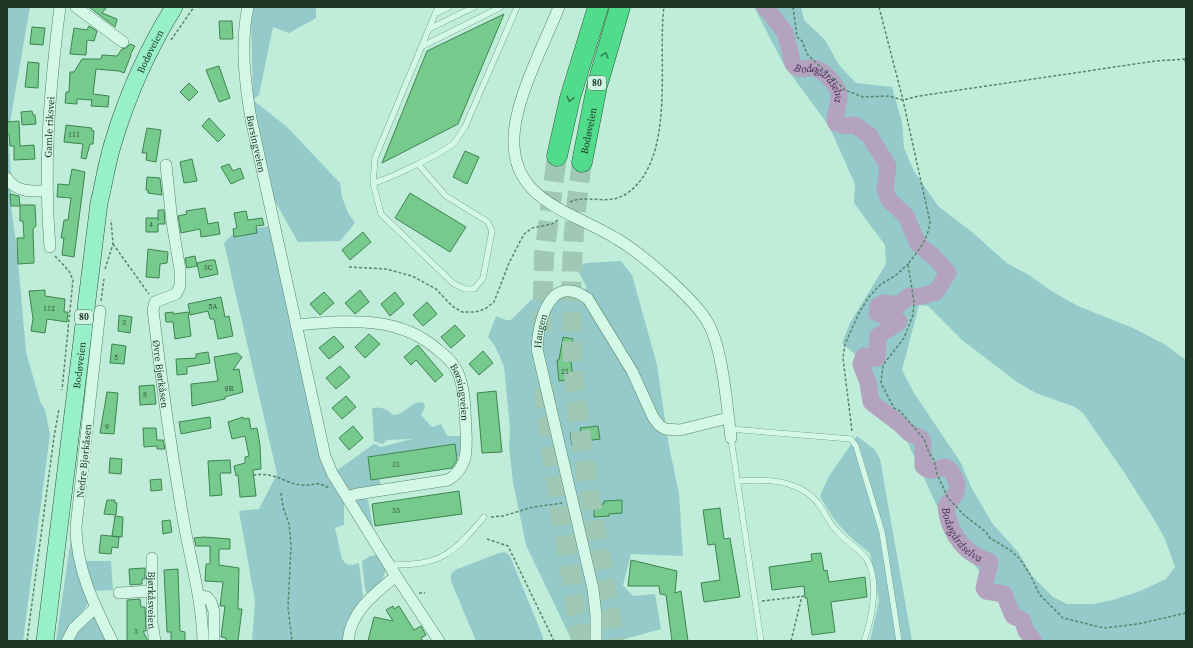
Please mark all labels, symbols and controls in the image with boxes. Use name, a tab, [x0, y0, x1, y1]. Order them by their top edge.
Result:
street label: Bodøveien	[133, 27, 166, 75]
one-way arrow	[600, 52, 609, 59]
water label: Bodøgårdselva	[791, 60, 847, 104]
road number: 80	[588, 76, 606, 90]
one-way arrow	[566, 95, 575, 102]
street label: Gamle riksvei	[41, 96, 57, 158]
street label: Bodøveien	[577, 106, 599, 155]
street label: Børsingveien	[244, 114, 269, 174]
house number: 111	[68, 129, 80, 140]
house number: 4	[149, 219, 153, 230]
house number: 3C	[203, 262, 213, 273]
house number: 5A	[208, 301, 218, 312]
house number: 112	[43, 303, 55, 314]
road number: 80	[75, 310, 93, 324]
street label: Haugen	[530, 312, 550, 349]
house number: 3	[122, 317, 126, 328]
street label: Øvre Bjørkåsen	[150, 339, 172, 409]
street label: Bodøveien	[70, 341, 88, 389]
house number: 5	[114, 352, 118, 363]
street label: Børsingveien	[448, 361, 472, 421]
house number: 21	[561, 366, 569, 377]
house number: 9B	[224, 383, 234, 394]
house number: 8	[143, 389, 147, 400]
house number: 9	[105, 421, 109, 432]
street label: Nedre Bjørkåsen	[74, 423, 94, 499]
house number: 31	[392, 459, 400, 470]
house number: 33	[392, 505, 400, 516]
water label: Bodøgårdselva	[938, 505, 985, 566]
street label: Bjørkåsveien	[146, 571, 159, 630]
house number: 3	[134, 626, 138, 637]

